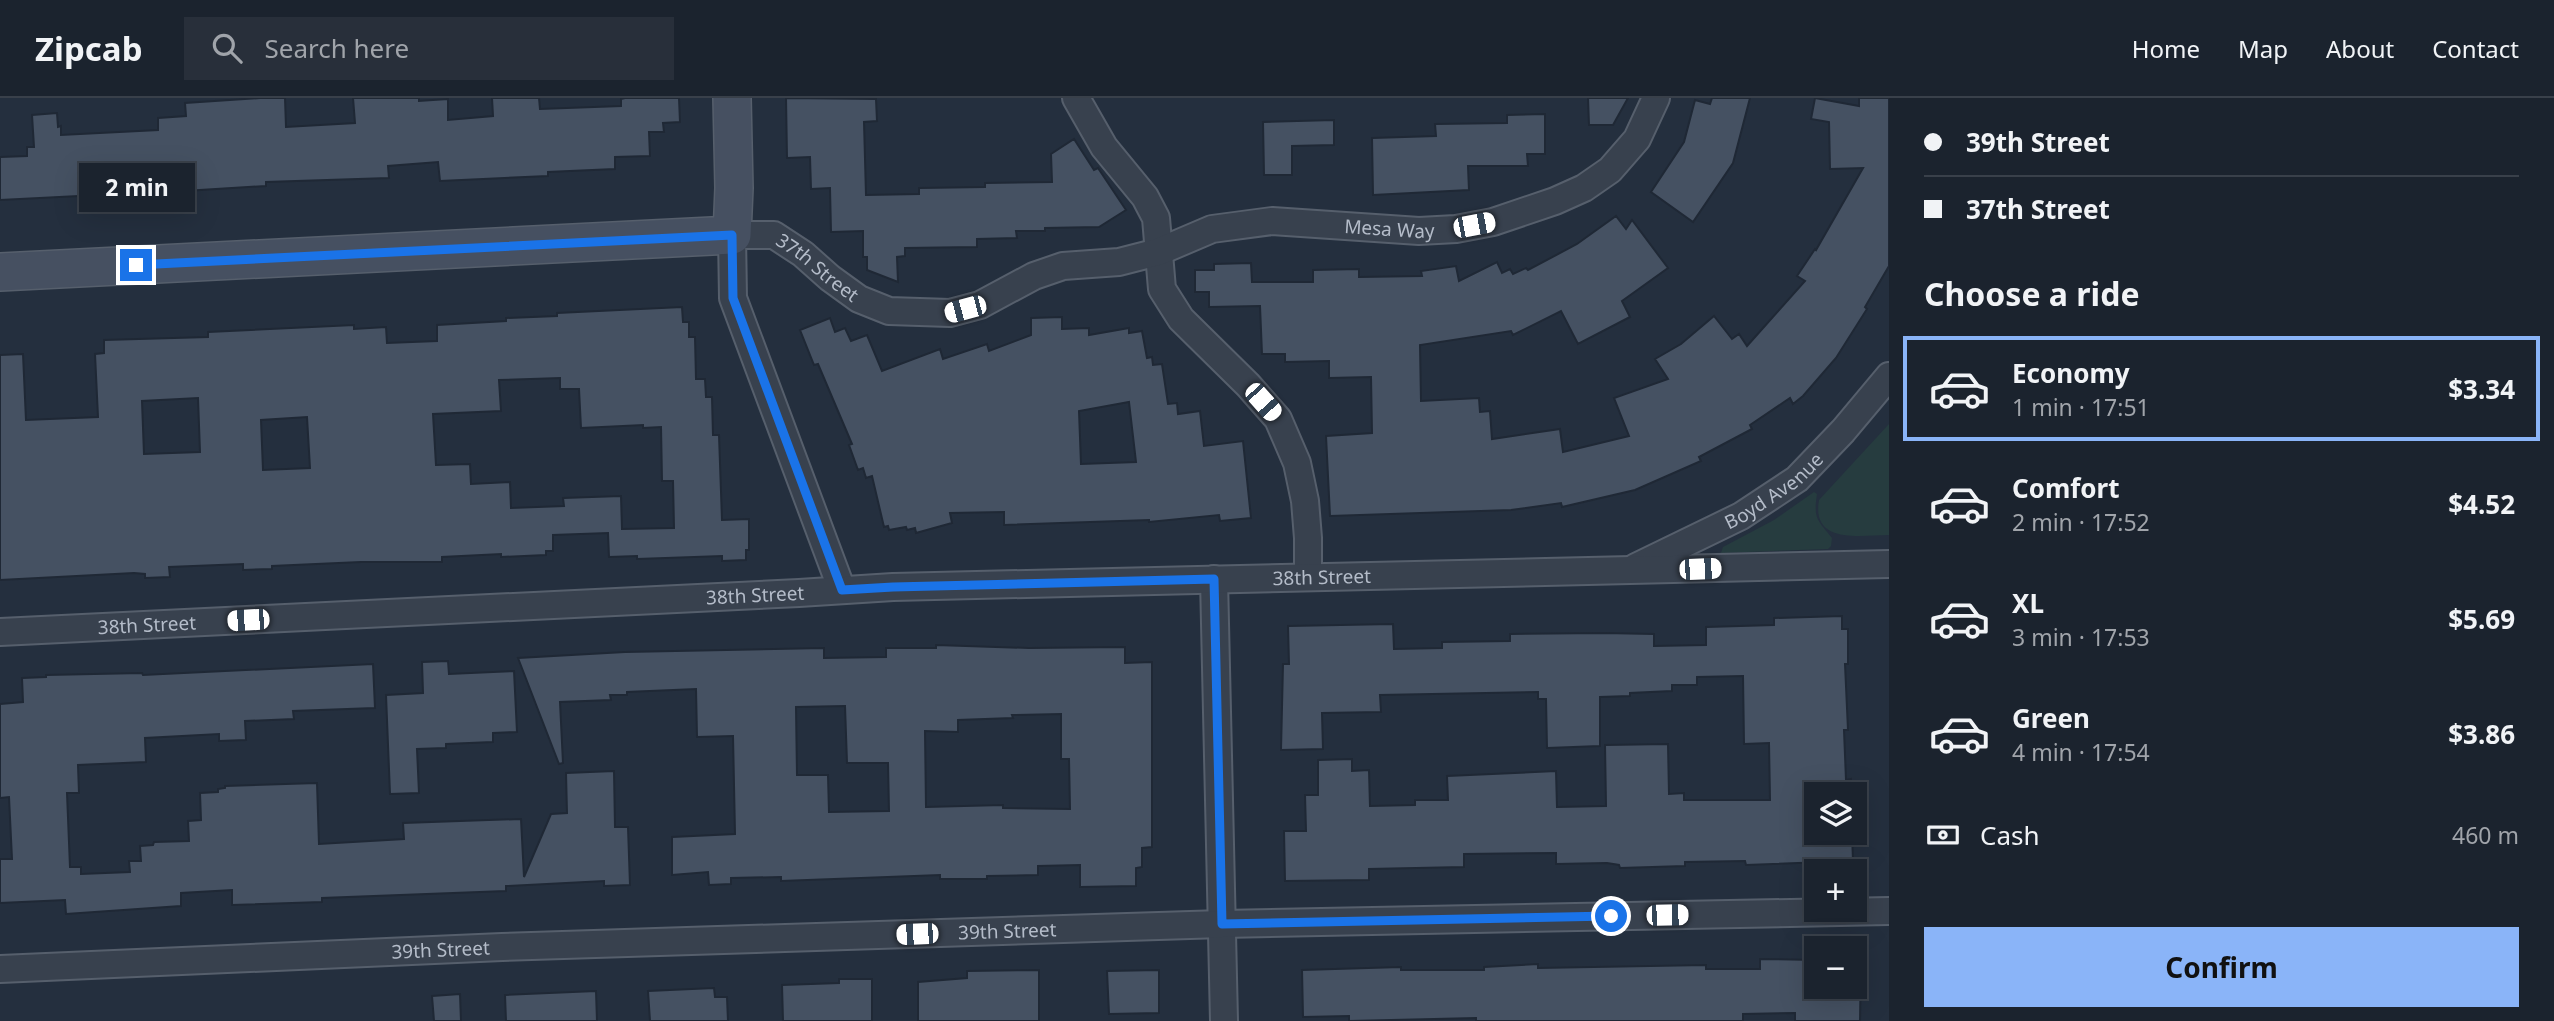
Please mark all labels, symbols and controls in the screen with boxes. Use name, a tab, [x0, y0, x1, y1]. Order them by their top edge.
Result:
search box	[184, 17, 674, 80]
text: Zipcab	[35, 26, 142, 71]
icon: search	[208, 29, 246, 67]
text: Search here	[264, 30, 409, 66]
text: Home	[2132, 32, 2200, 65]
text: Map	[2238, 32, 2288, 65]
text: About	[2326, 32, 2394, 65]
text: Contact	[2432, 32, 2519, 65]
text: 39th Street	[1966, 124, 2110, 160]
callout: 2 min	[78, 164, 194, 212]
text: 2 min	[105, 171, 169, 203]
text: 37th Street	[1966, 191, 2110, 227]
car	[1452, 211, 1497, 239]
street label: Mesa Way	[1343, 213, 1436, 244]
street label: 37th Street	[771, 227, 864, 308]
route end	[120, 249, 152, 281]
text: Choose a ride	[1924, 272, 2140, 315]
car	[942, 293, 989, 325]
text: Economy	[2012, 355, 2130, 391]
icon: car	[1928, 357, 1991, 420]
text: $3.34	[2448, 371, 2515, 407]
car	[1242, 379, 1285, 425]
text: 1 min · 17:51	[2012, 391, 2150, 423]
street label: Boyd Avenue	[1720, 447, 1829, 535]
text: Comfort	[2012, 470, 2120, 506]
icon: car	[1928, 472, 1991, 535]
text: $4.52	[2448, 486, 2515, 522]
text: 2 min · 17:52	[2012, 506, 2150, 538]
car	[1679, 558, 1722, 580]
street label: 38th Street	[1272, 563, 1371, 591]
street label: 38th Street	[705, 580, 805, 611]
text: XL	[2012, 585, 2044, 621]
icon: car	[1928, 587, 1991, 650]
text: $5.69	[2448, 601, 2515, 637]
car	[227, 608, 270, 632]
street label: 38th Street	[97, 609, 197, 640]
text: 3 min · 17:53	[2012, 621, 2150, 653]
text: Green	[2012, 700, 2090, 736]
icon: car	[1928, 702, 1991, 765]
text: $3.86	[2448, 716, 2515, 752]
text: 4 min · 17:54	[2012, 736, 2150, 768]
map controls	[1804, 782, 1867, 999]
button: layers	[1804, 782, 1867, 845]
icon: cash	[1924, 816, 1962, 854]
text: Cash	[1980, 817, 2040, 853]
text: 460 m	[2452, 819, 2519, 851]
button: +	[1804, 859, 1867, 922]
route start	[1595, 900, 1627, 932]
car	[1646, 904, 1689, 926]
street label: 39th Street	[958, 916, 1057, 945]
car	[896, 923, 939, 945]
button: Confirm	[1924, 927, 2519, 1007]
street label: 39th Street	[391, 935, 490, 965]
button: −	[1804, 936, 1867, 999]

